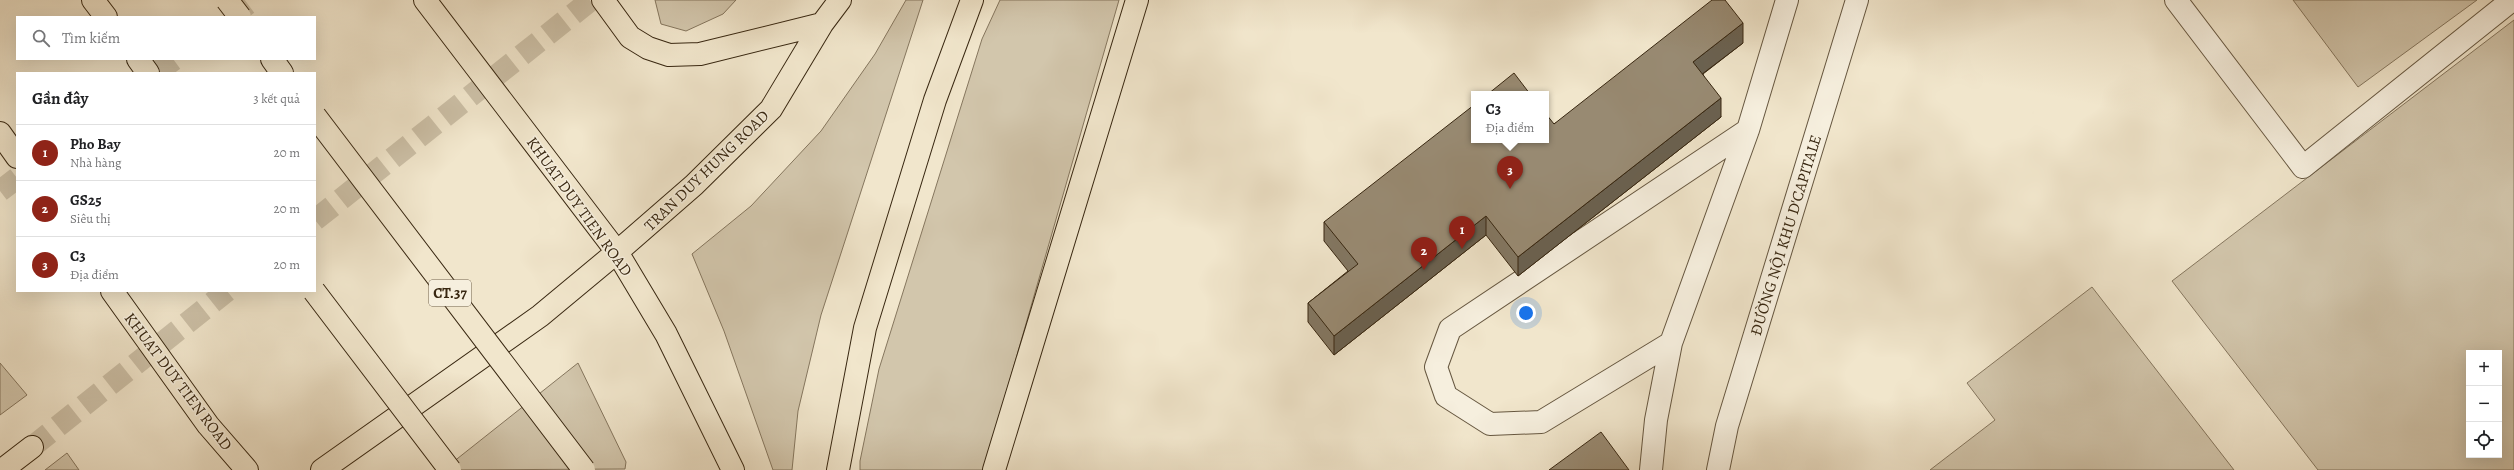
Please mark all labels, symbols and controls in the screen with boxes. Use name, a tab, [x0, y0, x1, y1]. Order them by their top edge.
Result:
search box	[16, 16, 316, 60]
icon: search	[30, 27, 52, 49]
text: Tìm kiếm	[62, 28, 120, 48]
text: Gần đây	[32, 87, 89, 110]
text: 3 kết quả	[253, 90, 300, 107]
popup	[1471, 91, 1549, 143]
text: C3	[1486, 99, 1501, 119]
street label: TRAN DUY HUNG ROAD	[639, 105, 774, 236]
text: Địa điểm	[1486, 119, 1534, 136]
street label: KHUAT DUY TIEN ROAD	[521, 132, 637, 281]
street label: ĐƯỜNG NỘI KHU D'CAPITALE	[1745, 132, 1827, 338]
text: Pho Bay	[70, 134, 121, 154]
text: 1	[43, 144, 47, 161]
text: 20 m	[274, 144, 300, 161]
text: Nhà hàng	[70, 154, 122, 171]
pin: 3	[1497, 156, 1523, 189]
text: GS25	[70, 190, 102, 210]
text: 2	[42, 200, 48, 217]
text: 20 m	[274, 200, 300, 217]
text: Siêu thị	[70, 210, 111, 227]
pin: 1	[1449, 216, 1475, 249]
pin: 2	[1411, 237, 1437, 270]
text: C3	[70, 246, 86, 266]
text: 3	[42, 256, 48, 273]
text: 20 m	[274, 256, 300, 273]
text: Địa điểm	[70, 266, 119, 283]
road number: CT.37	[429, 280, 471, 306]
your location	[1516, 303, 1536, 323]
street label: KHUAT DUY TIEN ROAD	[119, 308, 237, 455]
map controls	[2466, 350, 2502, 458]
button: +	[2466, 350, 2502, 386]
button: −	[2466, 386, 2502, 422]
button: locate	[2466, 422, 2502, 458]

